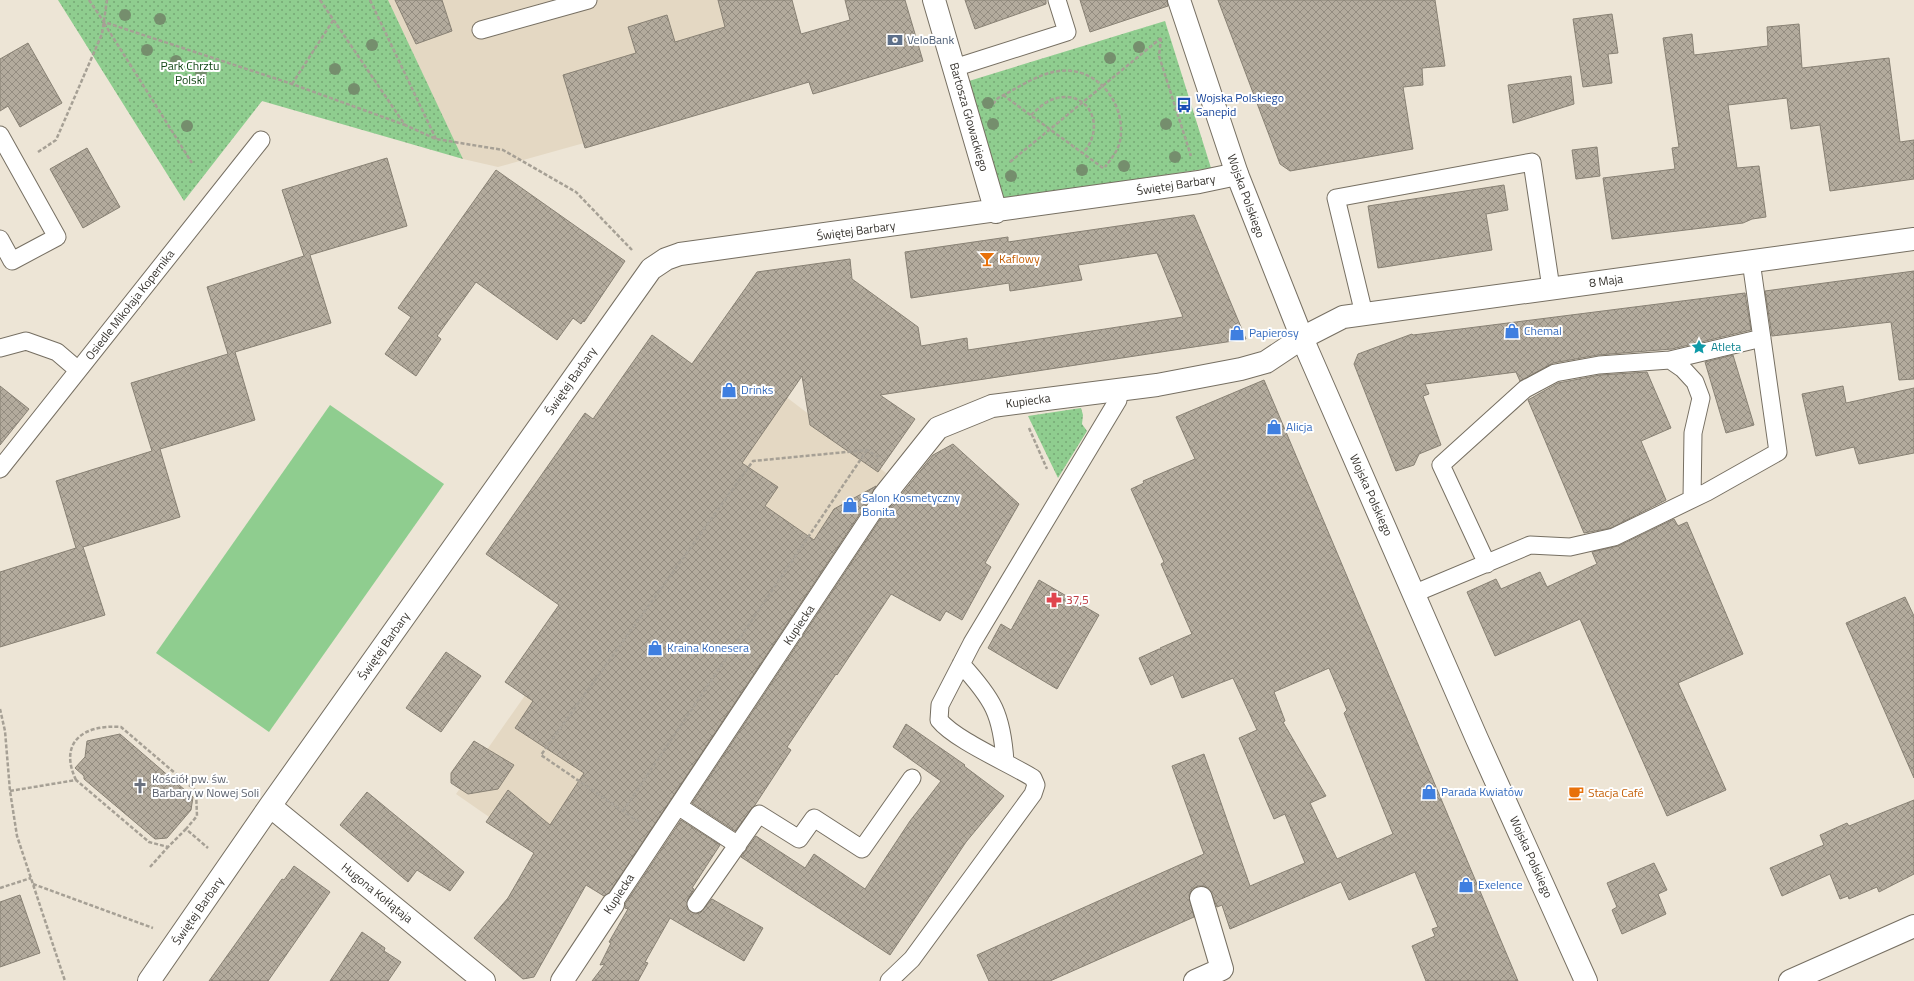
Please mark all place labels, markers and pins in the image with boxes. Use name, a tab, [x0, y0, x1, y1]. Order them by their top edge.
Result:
place label: VeloBank	[907, 30, 955, 49]
bank icon: VeloBank	[886, 31, 904, 49]
place label: Wojska Polskiego Sanepid	[1196, 88, 1284, 121]
bus stop icon: Wojska Polskiego Sanepid	[1175, 96, 1193, 114]
place label: Kaflowy	[999, 249, 1040, 268]
bar icon: Kaflowy	[978, 250, 996, 268]
place label: Chemal	[1524, 321, 1562, 340]
shop icon: Chemal	[1503, 322, 1521, 340]
place label: Papierosy	[1249, 323, 1299, 342]
shop icon: Papierosy	[1228, 324, 1246, 342]
place label: Atleta	[1711, 337, 1741, 356]
place icon: Atleta	[1690, 338, 1708, 356]
place label: Drinks	[741, 380, 774, 399]
shop icon: Drinks	[720, 381, 738, 399]
place label: Alicja	[1286, 417, 1312, 436]
shop icon: Alicja	[1265, 418, 1283, 436]
place label: Salon Kosmetyczny Bonita	[862, 488, 960, 521]
shop icon: Salon Kosmetyczny Bonita	[841, 496, 859, 514]
place label: 37,5	[1066, 590, 1089, 609]
pharmacy icon: 37,5	[1045, 591, 1063, 609]
place label: Kraina Konesera	[667, 638, 749, 657]
shop icon: Kraina Konesera	[646, 639, 664, 657]
place label: Kościół pw. św. Barbary w Nowej Soli	[152, 769, 259, 802]
church icon: Kościół pw. św. Barbary w Nowej Soli	[131, 777, 149, 795]
place label: Parada Kwiatów	[1441, 782, 1523, 801]
shop icon: Parada Kwiatów	[1420, 783, 1438, 801]
place label: Stacja Café	[1588, 783, 1644, 802]
cafe icon: Stacja Café	[1567, 784, 1585, 802]
place label: Exelence	[1478, 875, 1522, 894]
shop icon: Exelence	[1457, 876, 1475, 894]

